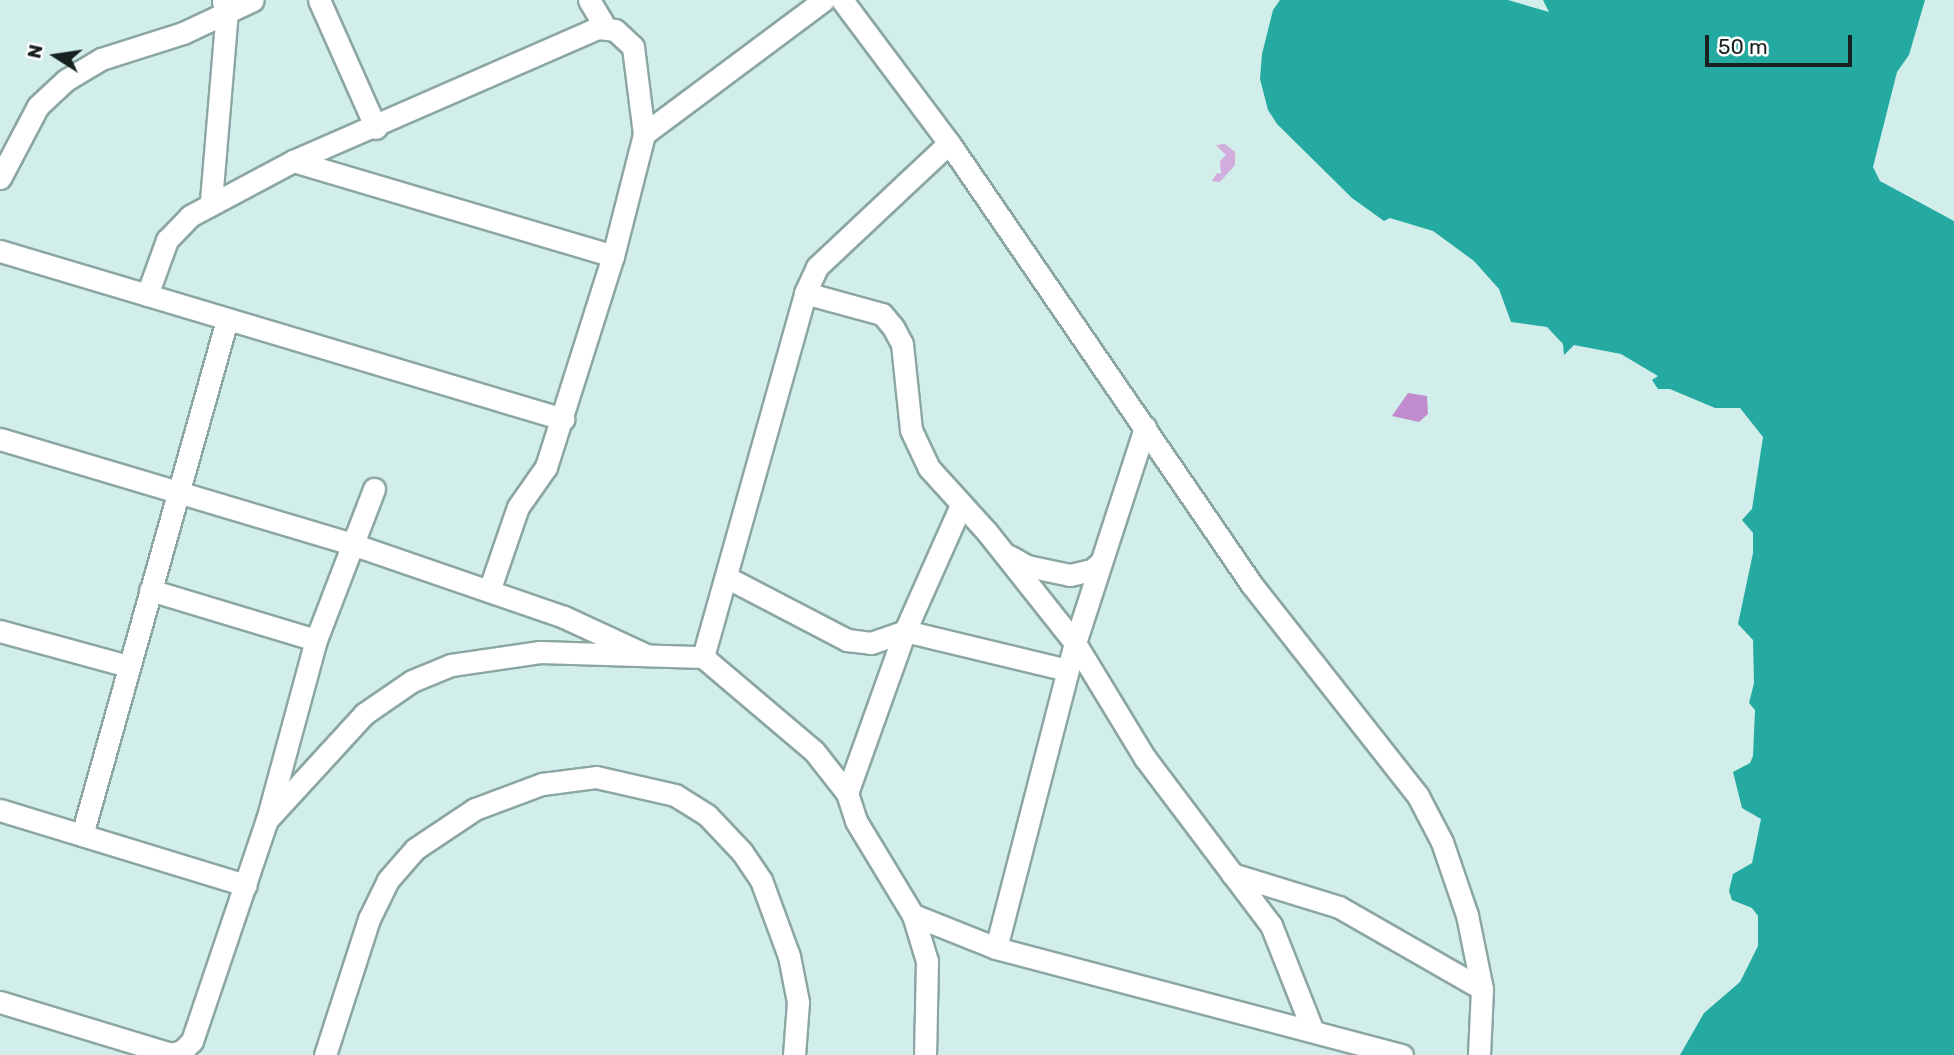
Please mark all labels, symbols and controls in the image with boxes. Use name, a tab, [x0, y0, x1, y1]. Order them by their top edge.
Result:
north arrow	[21, 21, 91, 91]
scale bar	[1709, 21, 1856, 65]
text: 50 m	[1718, 34, 1768, 59]
text: N	[22, 42, 48, 61]

